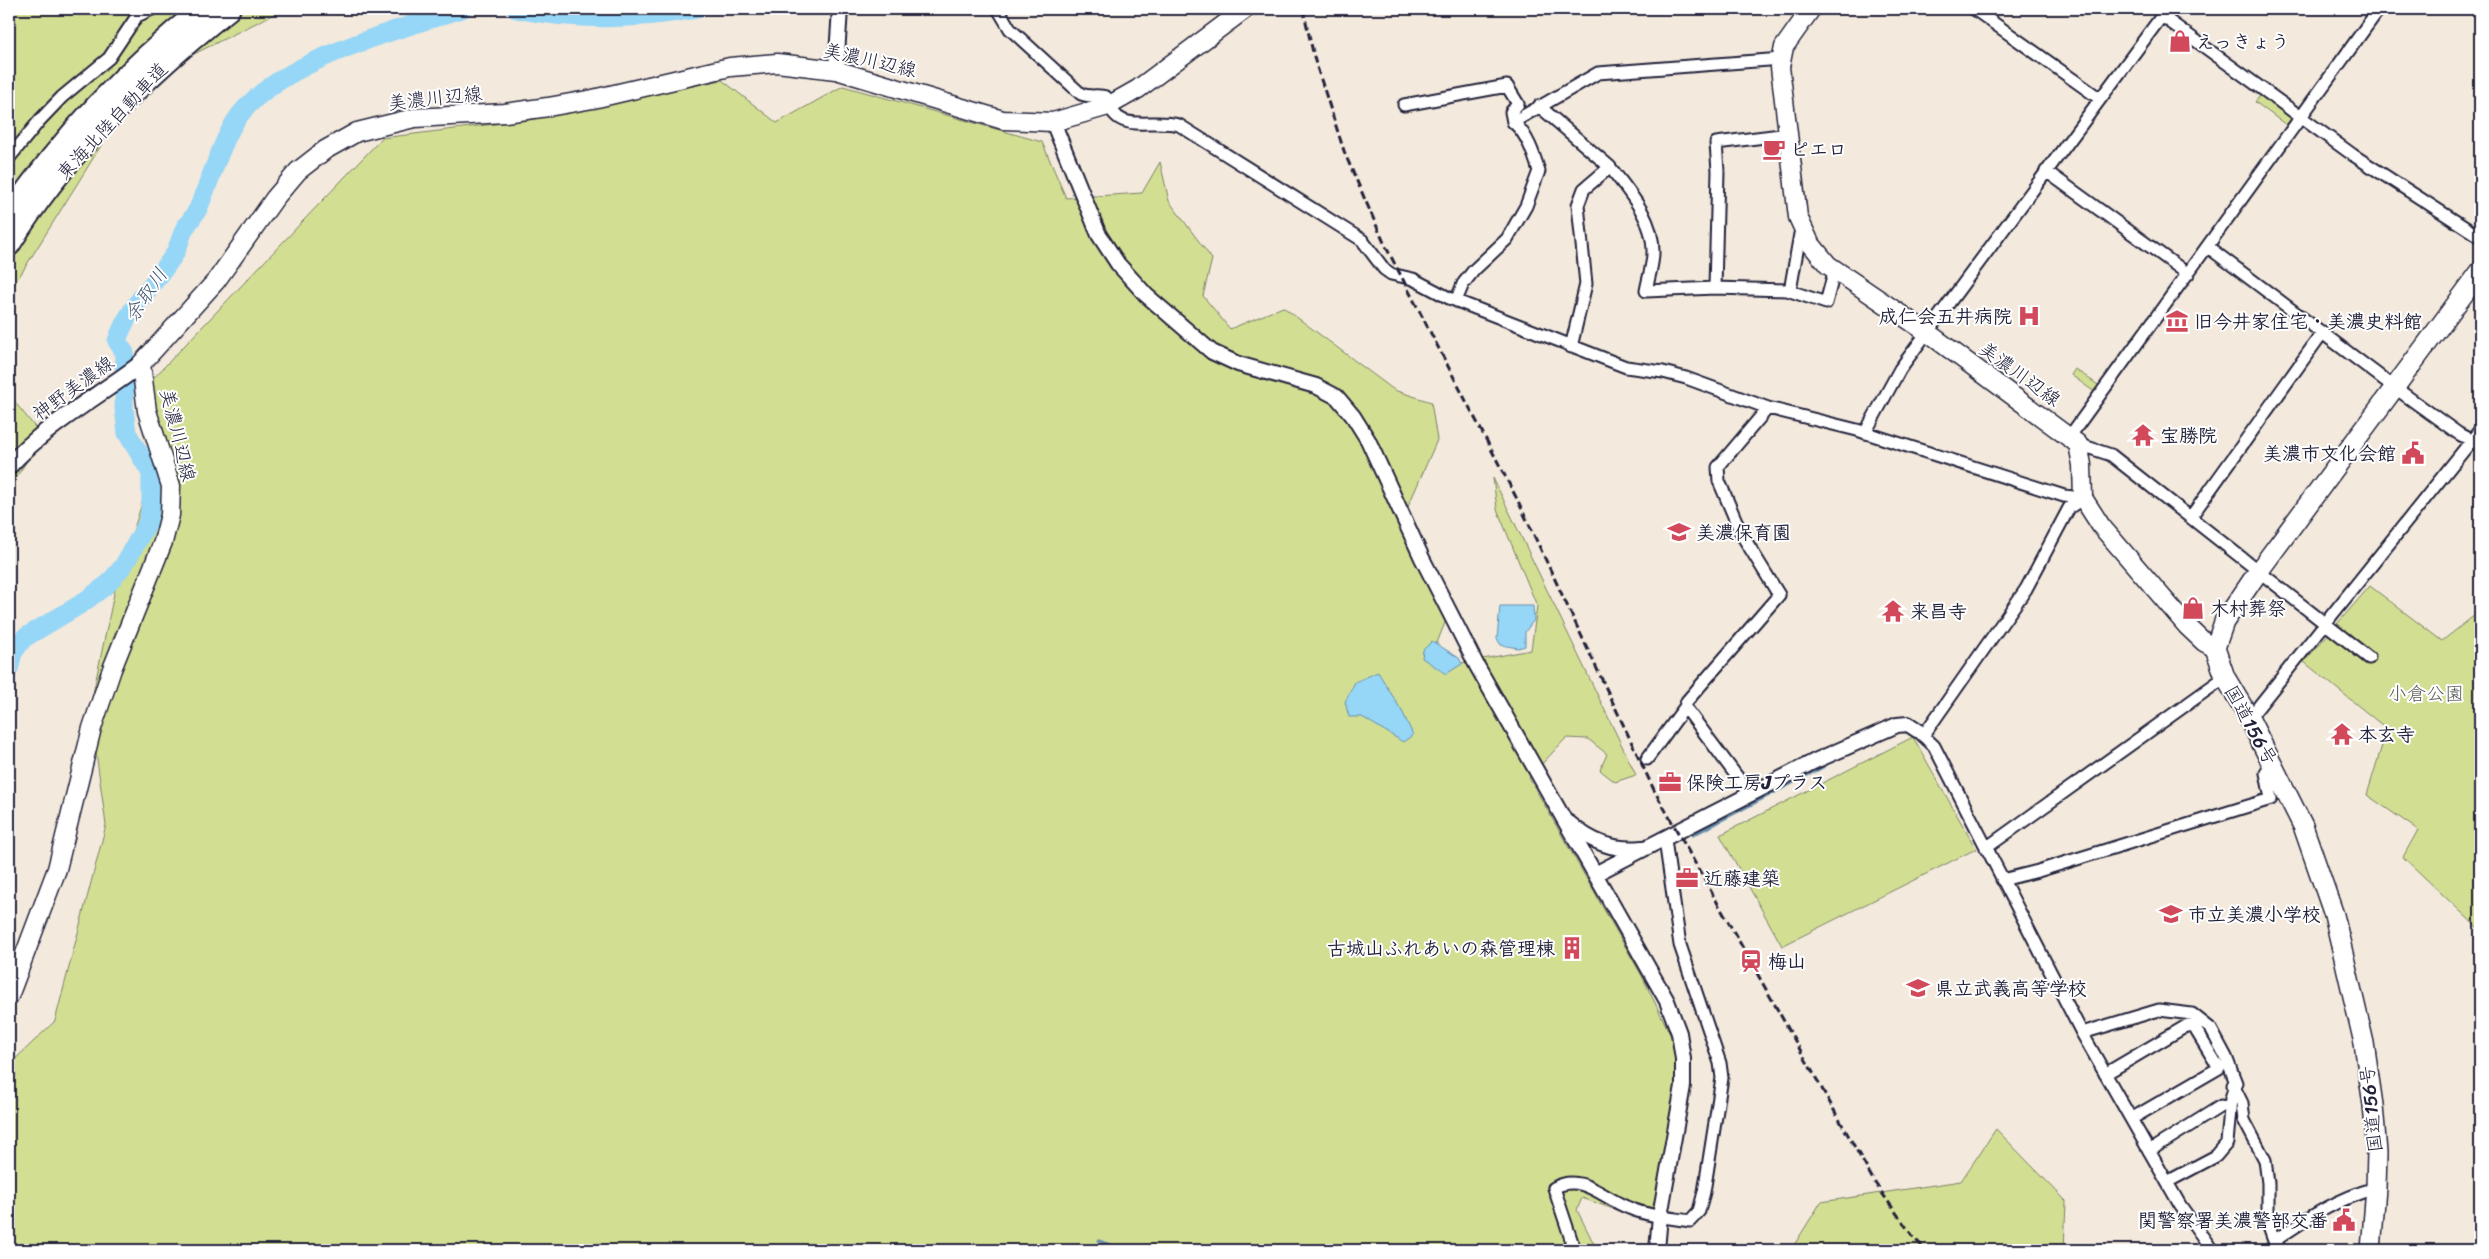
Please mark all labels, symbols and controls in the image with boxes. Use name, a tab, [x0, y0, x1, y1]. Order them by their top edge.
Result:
place label: えっきょう	[2196, 25, 2290, 58]
shop icon: えっきょう	[2167, 28, 2193, 54]
street label: 美濃川辺線	[820, 33, 920, 87]
street label: 東海北陸自動車道	[48, 54, 176, 188]
street label: 美濃川辺線	[386, 77, 484, 119]
place label: ピエロ	[1790, 133, 1847, 166]
cafe icon: ピエロ	[1761, 136, 1787, 162]
water label: 余取川	[115, 260, 177, 330]
place label: 成仁会五井病院	[1879, 300, 2012, 333]
hospital icon: 成仁会五井病院	[2016, 303, 2042, 329]
place label: 旧今井家住宅・美濃史料館	[2194, 305, 2422, 338]
museum icon: 旧今井家住宅・美濃史料館	[2164, 308, 2190, 334]
street label: 美濃川辺線	[1972, 333, 2068, 415]
street label: 神野美濃線	[25, 347, 121, 429]
street label: 美濃川辺線	[150, 385, 206, 485]
place label: 宝勝院	[2160, 419, 2217, 452]
temple icon: 宝勝院	[2130, 422, 2156, 448]
place label: 美濃市文化会館	[2263, 437, 2396, 470]
public building icon: 美濃市文化会館	[2400, 440, 2426, 466]
place label: 美濃保育園	[1696, 516, 1791, 549]
school or university icon: 美濃保育園	[1666, 519, 1692, 545]
place label: 木村葬祭	[2210, 592, 2286, 625]
place label: 来昌寺	[1910, 595, 1967, 628]
shop icon: 木村葬祭	[2180, 595, 2206, 621]
temple icon: 来昌寺	[1880, 598, 1906, 624]
park label: 小倉公園	[2388, 677, 2464, 710]
street label: 国道156号	[2215, 679, 2287, 771]
place label: 本玄寺	[2358, 718, 2415, 751]
temple icon: 本玄寺	[2329, 721, 2355, 747]
place label: 保険工房Jプラス	[1686, 766, 1827, 799]
office icon: 保険工房Jプラス	[1657, 769, 1683, 795]
place label: 近藤建築	[1704, 862, 1780, 895]
office icon: 近藤建築	[1674, 865, 1700, 891]
place label: 市立美濃小学校	[2188, 898, 2321, 931]
school or university icon: 市立美濃小学校	[2158, 901, 2184, 927]
place label: 古城山ふれあいの森管理棟	[1327, 932, 1555, 965]
building icon: 古城山ふれあいの森管理棟	[1559, 935, 1585, 961]
place label: 梅山	[1768, 945, 1806, 978]
station icon: 梅山	[1738, 948, 1764, 974]
place label: 県立武義高等学校	[1935, 972, 2087, 1005]
school or university icon: 県立武義高等学校	[1905, 975, 1931, 1001]
street label: 国道156号	[2350, 1064, 2392, 1154]
place label: 関警察署美濃警部交番	[2138, 1204, 2328, 1237]
public building icon: 関警察署美濃警部交番	[2331, 1207, 2357, 1233]

